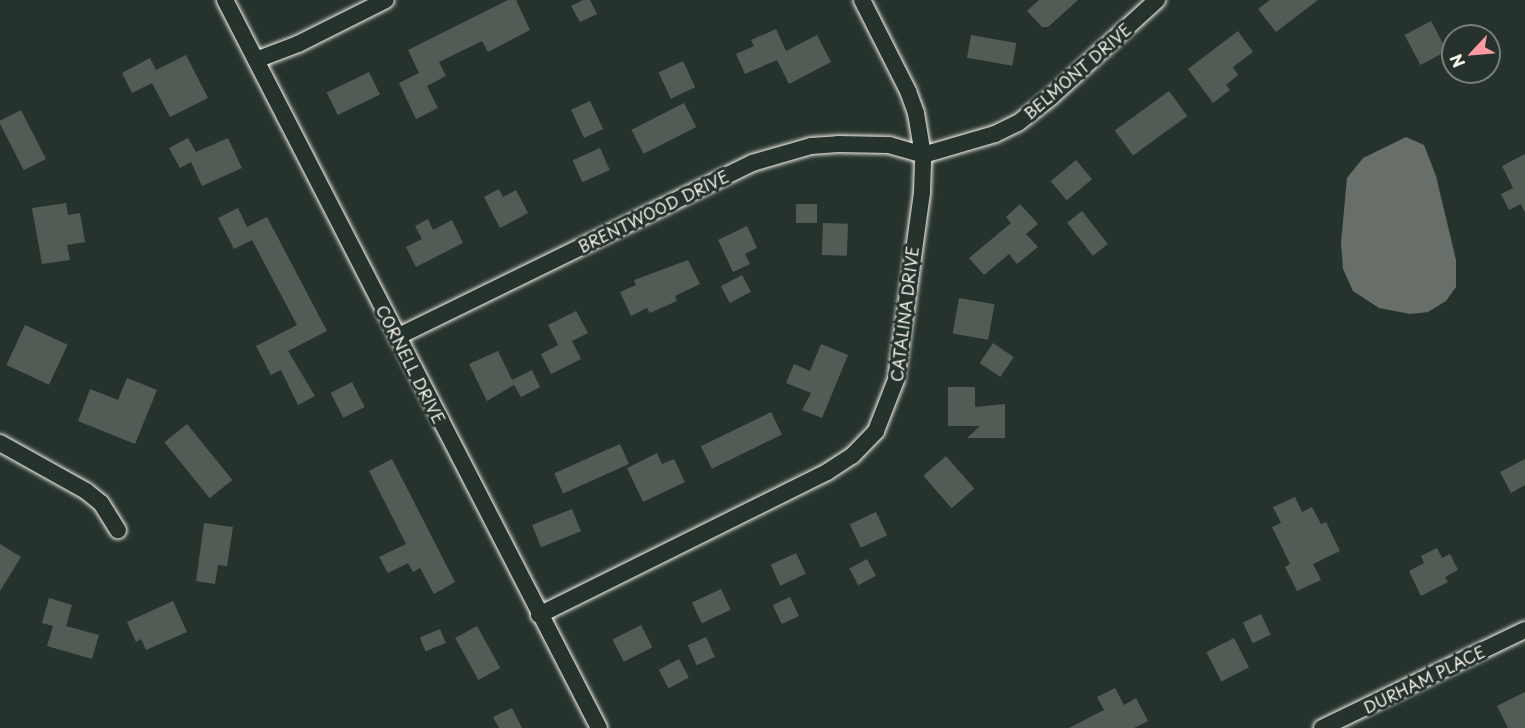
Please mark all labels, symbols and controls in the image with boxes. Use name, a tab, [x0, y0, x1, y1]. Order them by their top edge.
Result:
street label: BELMONT DRIVE	[1019, 19, 1135, 123]
north arrow	[1441, 24, 1501, 84]
text: N	[1443, 50, 1470, 72]
street label: BRENTWOOD DRIVE	[575, 166, 731, 256]
street label: CATALINA DRIVE	[886, 245, 922, 383]
street label: CORNELL DRIVE	[373, 301, 449, 427]
street label: DURHAM PLACE	[1360, 641, 1488, 717]

